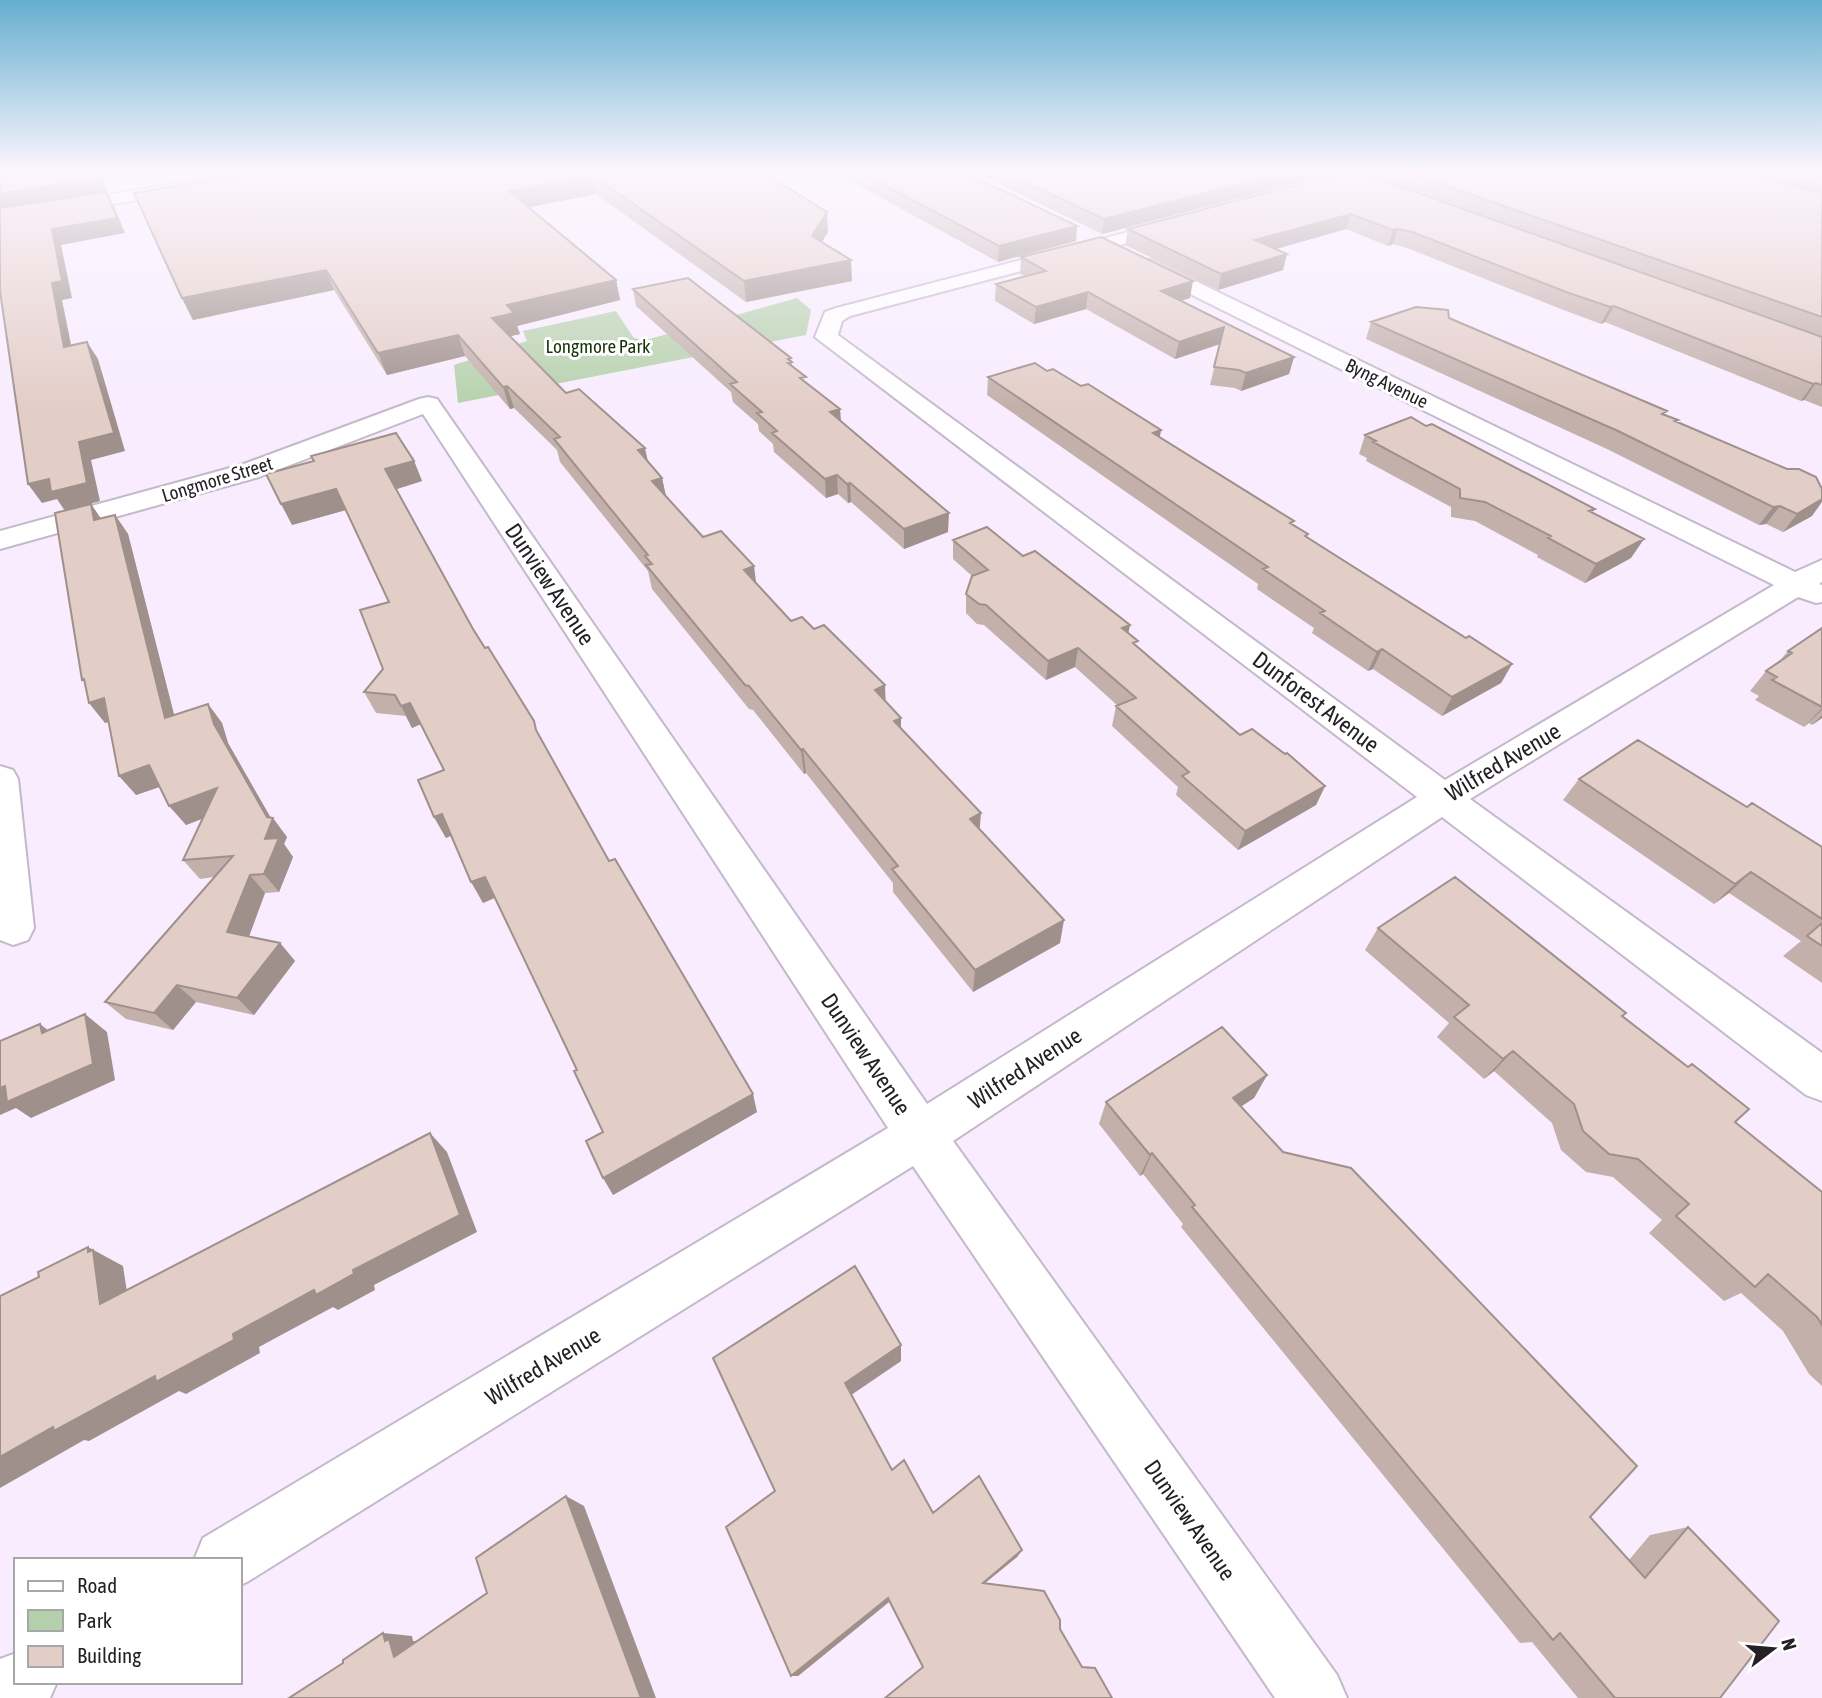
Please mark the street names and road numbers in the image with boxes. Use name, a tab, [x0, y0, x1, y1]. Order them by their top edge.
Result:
street label: Byng Avenue	[1342, 354, 1432, 412]
street label: Longmore Street	[159, 452, 275, 506]
street label: Dunview Avenue	[500, 518, 600, 650]
street label: Dunforest Avenue	[1248, 646, 1384, 758]
street label: Wilfred Avenue	[1441, 718, 1565, 806]
street label: Dunview Avenue	[816, 988, 916, 1120]
street label: Wilfred Avenue	[964, 1022, 1086, 1114]
street label: Wilfred Avenue	[481, 1322, 605, 1410]
street label: Dunview Avenue	[1139, 1455, 1241, 1585]

